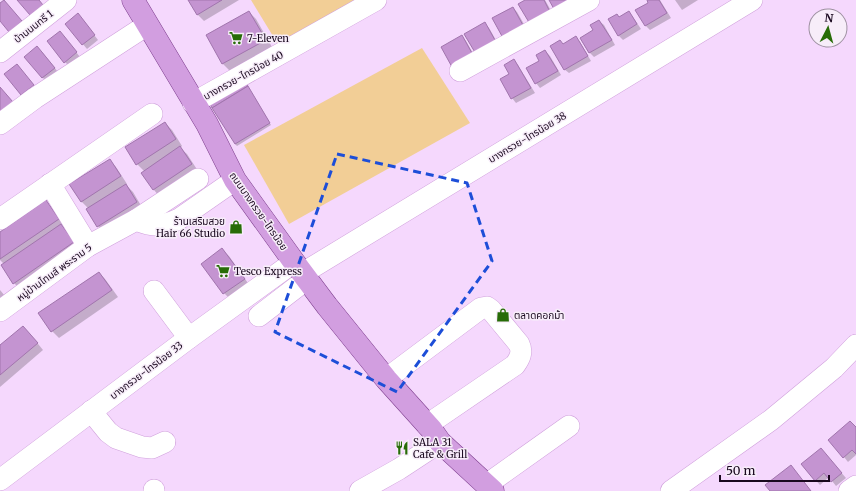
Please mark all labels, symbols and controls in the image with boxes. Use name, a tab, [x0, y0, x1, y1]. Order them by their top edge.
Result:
street label: บ้านนนทรี 1	[11, 7, 56, 46]
north arrow	[808, 8, 848, 48]
text: N	[824, 11, 834, 26]
supermarket icon: 7-Eleven	[228, 30, 244, 46]
place label: 7-Eleven	[247, 32, 289, 45]
street label: บางกรวย-ไทรน้อย 40	[201, 48, 286, 103]
street label: บางกรวย-ไทรน้อย 38	[486, 109, 569, 166]
street label: ถนนบางกรวย-ไทรน้อย	[227, 169, 291, 253]
place label: ร้านเสริมสวย Hair 66 Studio	[156, 215, 225, 240]
shop icon: ร้านเสริมสวย Hair 66 Studio	[228, 219, 244, 235]
street label: หมู่บ้านไทมส์ พระราม 5	[14, 241, 95, 304]
supermarket icon: Tesco Express	[215, 263, 231, 279]
place label: Tesco Express	[234, 265, 302, 278]
shop icon: ตลาดคอกม้า	[495, 307, 511, 323]
place label: ตลาดคอกม้า	[514, 309, 564, 322]
street label: บางกรวย-ไทรน้อย 33	[107, 339, 186, 402]
place label: SALA 31 Cafe & Grill	[413, 436, 467, 461]
restaurant icon: SALA 31 Cafe & Grill	[394, 440, 410, 456]
scale bar	[720, 457, 829, 483]
text: 50 m	[726, 463, 755, 478]

